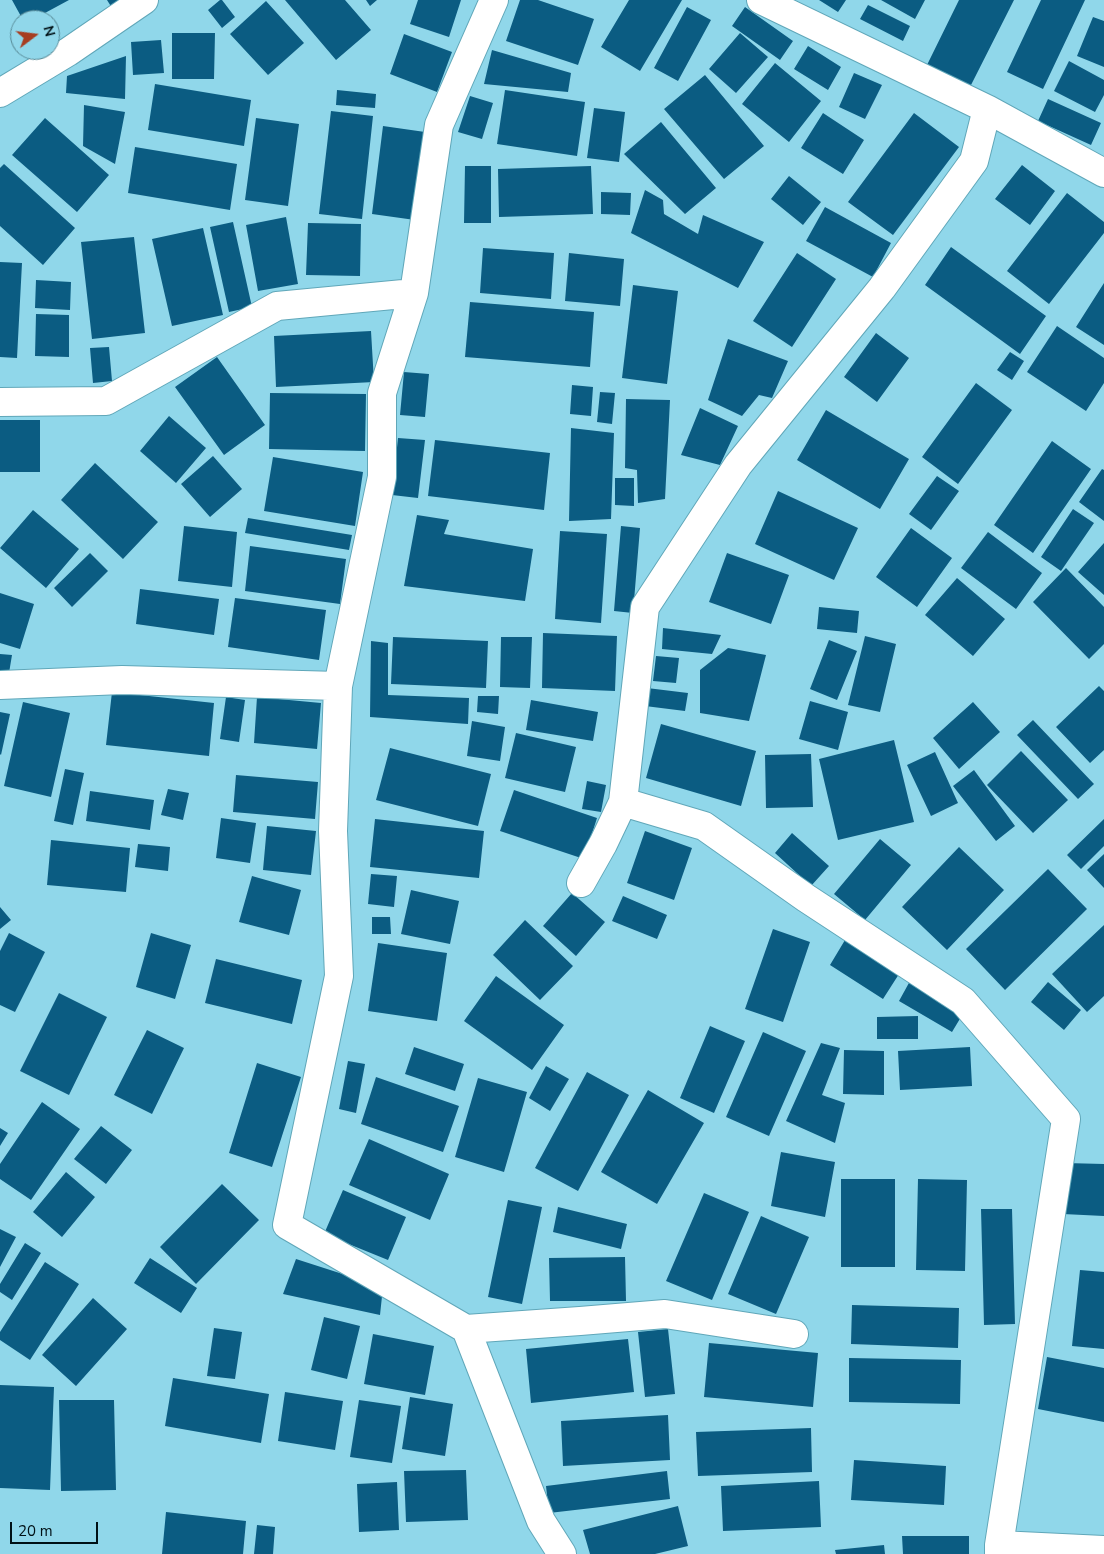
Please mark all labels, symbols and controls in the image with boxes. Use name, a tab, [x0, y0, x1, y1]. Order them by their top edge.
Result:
north arrow	[10, 10, 60, 60]
text: N	[38, 24, 60, 39]
scale bar	[12, 1512, 100, 1544]
text: 20 m	[18, 1521, 53, 1541]

